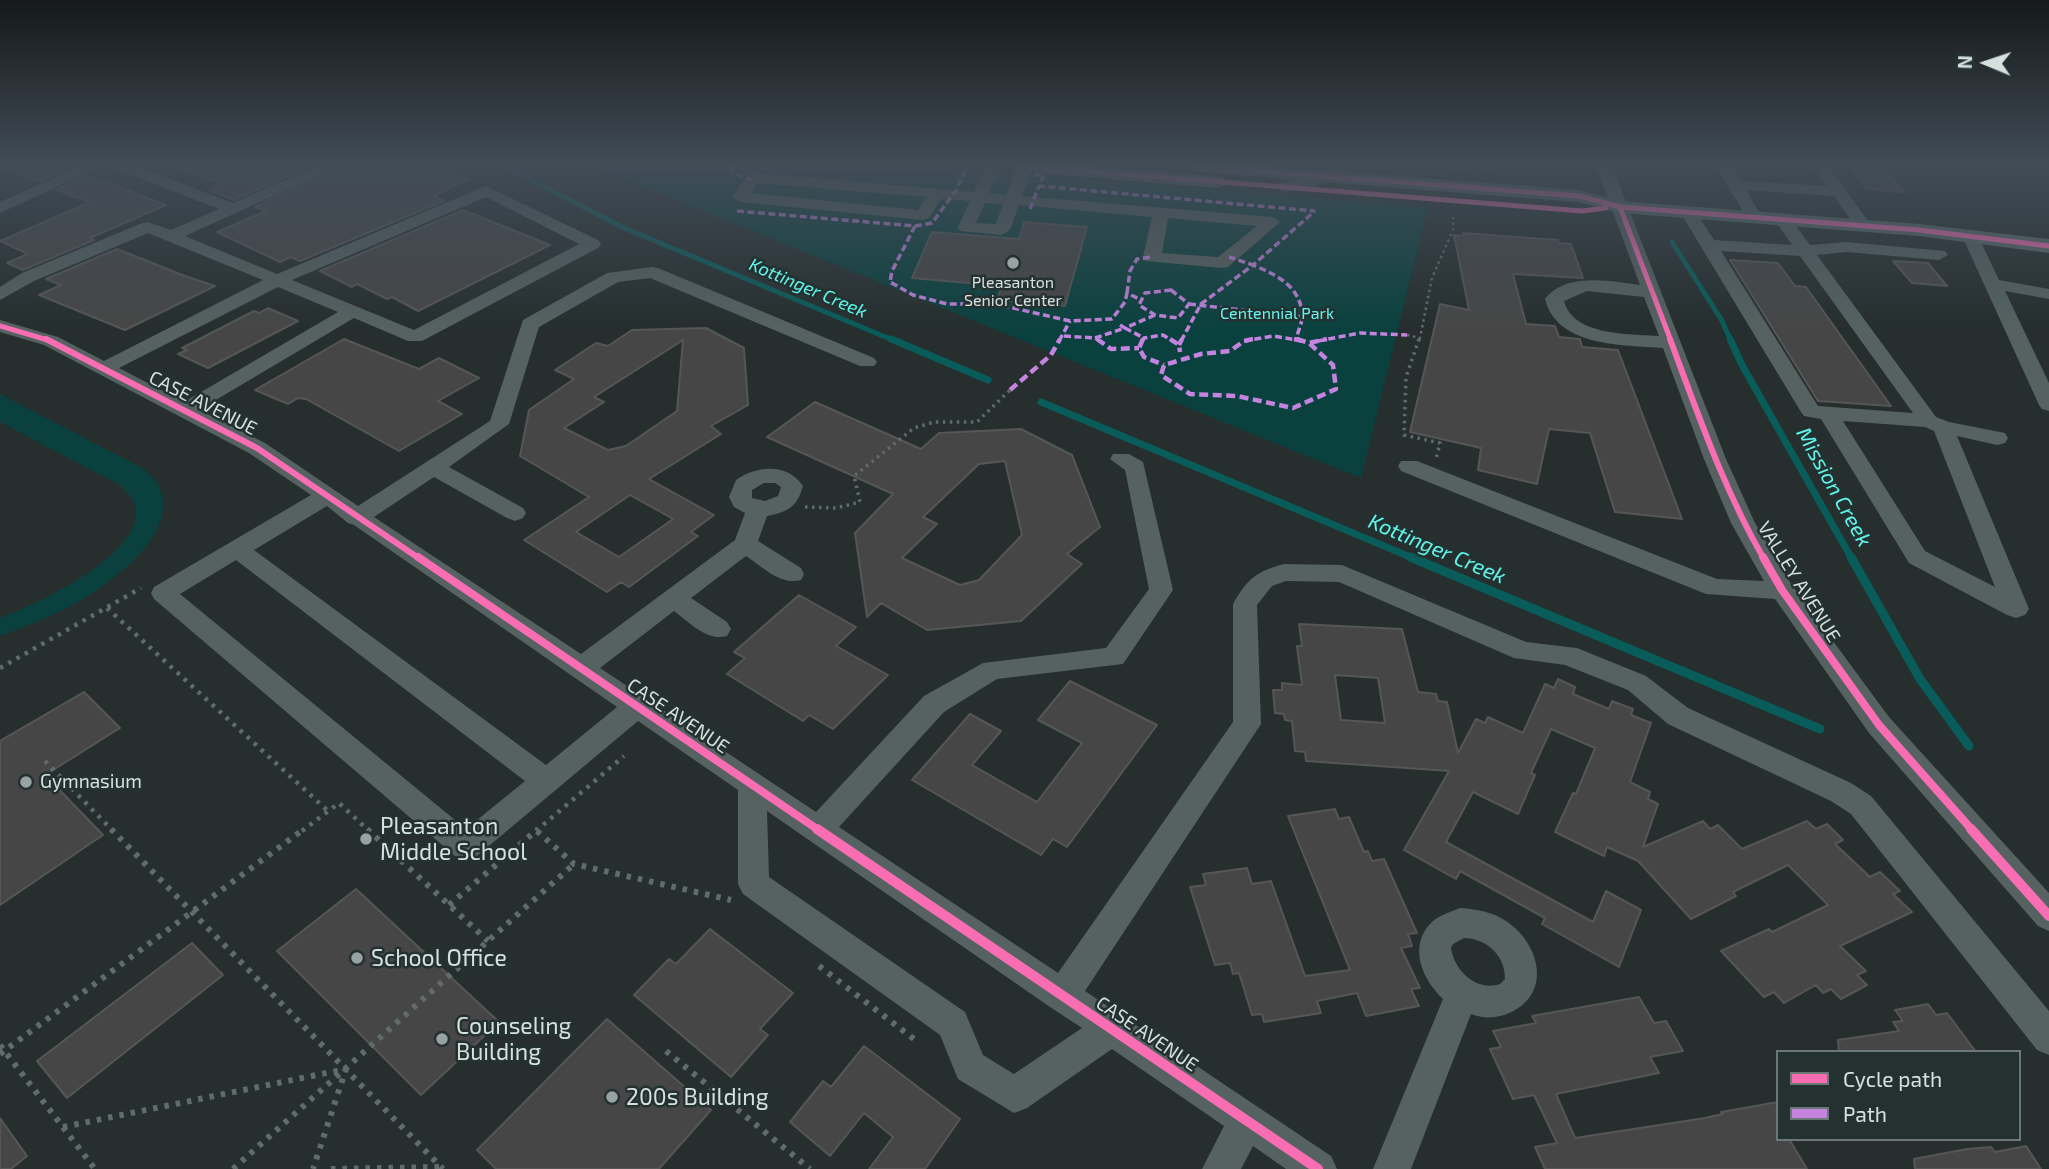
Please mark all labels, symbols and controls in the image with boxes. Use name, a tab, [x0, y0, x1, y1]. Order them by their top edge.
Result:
north arrow	[1951, 28, 2021, 98]
text: N	[1953, 55, 1976, 70]
water label: Kottinger Creek	[746, 253, 870, 323]
marker: Pleasanton Senior Center	[1005, 255, 1021, 271]
place label: Pleasanton Senior Center	[964, 273, 1062, 311]
park label: Centennial Park	[1220, 304, 1334, 324]
street label: CASE AVENUE	[145, 366, 261, 440]
water label: Mission Creek	[1791, 423, 1877, 551]
water label: Kottinger Creek	[1364, 509, 1510, 589]
street label: VALLEY AVENUE	[1753, 517, 1845, 647]
street label: CASE AVENUE	[623, 673, 733, 759]
place label: Gymnasium	[40, 771, 142, 793]
marker: Gymnasium	[18, 774, 34, 790]
place label: Pleasanton Middle School	[380, 812, 527, 866]
marker: Pleasanton Middle School	[358, 831, 374, 847]
place label: School Office	[371, 944, 507, 972]
marker: School Office	[349, 950, 365, 966]
street label: CASE AVENUE	[1092, 991, 1202, 1077]
place label: Counseling Building	[456, 1012, 571, 1066]
marker: Counseling Building	[434, 1031, 450, 1047]
legend	[1776, 1050, 2021, 1141]
text: Cycle path	[1843, 1066, 1942, 1091]
place label: 200s Building	[626, 1083, 768, 1111]
marker: 200s Building	[604, 1089, 620, 1105]
text: Path	[1843, 1101, 1887, 1126]

